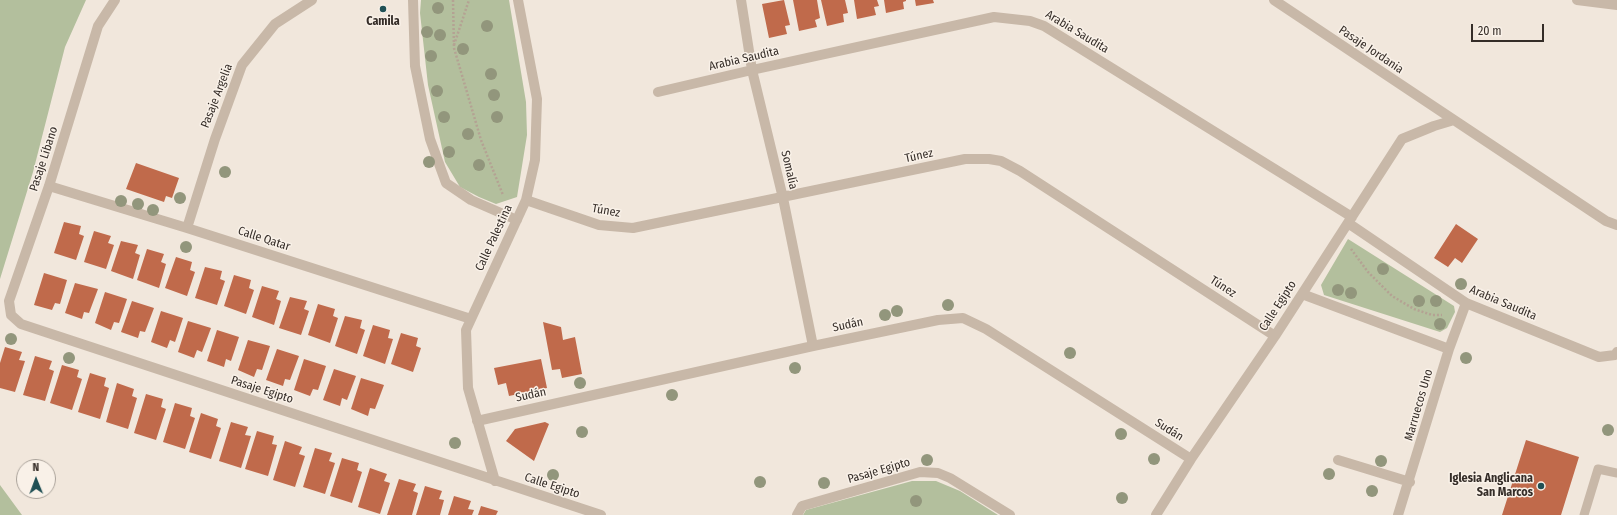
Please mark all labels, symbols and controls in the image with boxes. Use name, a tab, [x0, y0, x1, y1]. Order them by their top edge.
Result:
marker: Camila	[378, 4, 388, 14]
street label: Arabia Saudita	[1043, 7, 1111, 57]
place label: Camila	[366, 15, 400, 29]
scale bar	[1473, 16, 1546, 42]
street label: Pasaje Jordania	[1336, 23, 1406, 77]
text: 20 m	[1478, 24, 1502, 38]
street label: Arabia Saudita	[708, 44, 780, 74]
street label: Pasaje Argelia	[198, 62, 236, 130]
street label: Pasaje Líbano	[27, 125, 61, 193]
street label: Túnez	[904, 146, 934, 166]
street label: Somalía	[778, 149, 800, 191]
street label: Túnez	[591, 201, 621, 221]
street label: Calle Palestina	[472, 203, 516, 273]
street label: Calle Qatar	[236, 224, 292, 254]
street label: Túnez	[1207, 273, 1239, 301]
street label: Calle Egipto	[1256, 278, 1300, 334]
street label: Arabia Saudita	[1467, 282, 1539, 324]
street label: Sudán	[831, 315, 865, 335]
street label: Marruecos Uno	[1402, 368, 1436, 442]
street label: Pasaje Egipto	[229, 373, 295, 407]
street label: Sudán	[514, 385, 548, 405]
street label: Sudán	[1152, 416, 1186, 444]
street label: Pasaje Egipto	[846, 455, 912, 487]
north arrow	[16, 459, 56, 499]
text: N	[32, 461, 39, 474]
street label: Calle Egipto	[523, 470, 581, 502]
place label: Iglesia Anglicana San Marcos	[1449, 472, 1533, 500]
marker: Iglesia Anglicana San Marcos	[1536, 481, 1546, 491]

